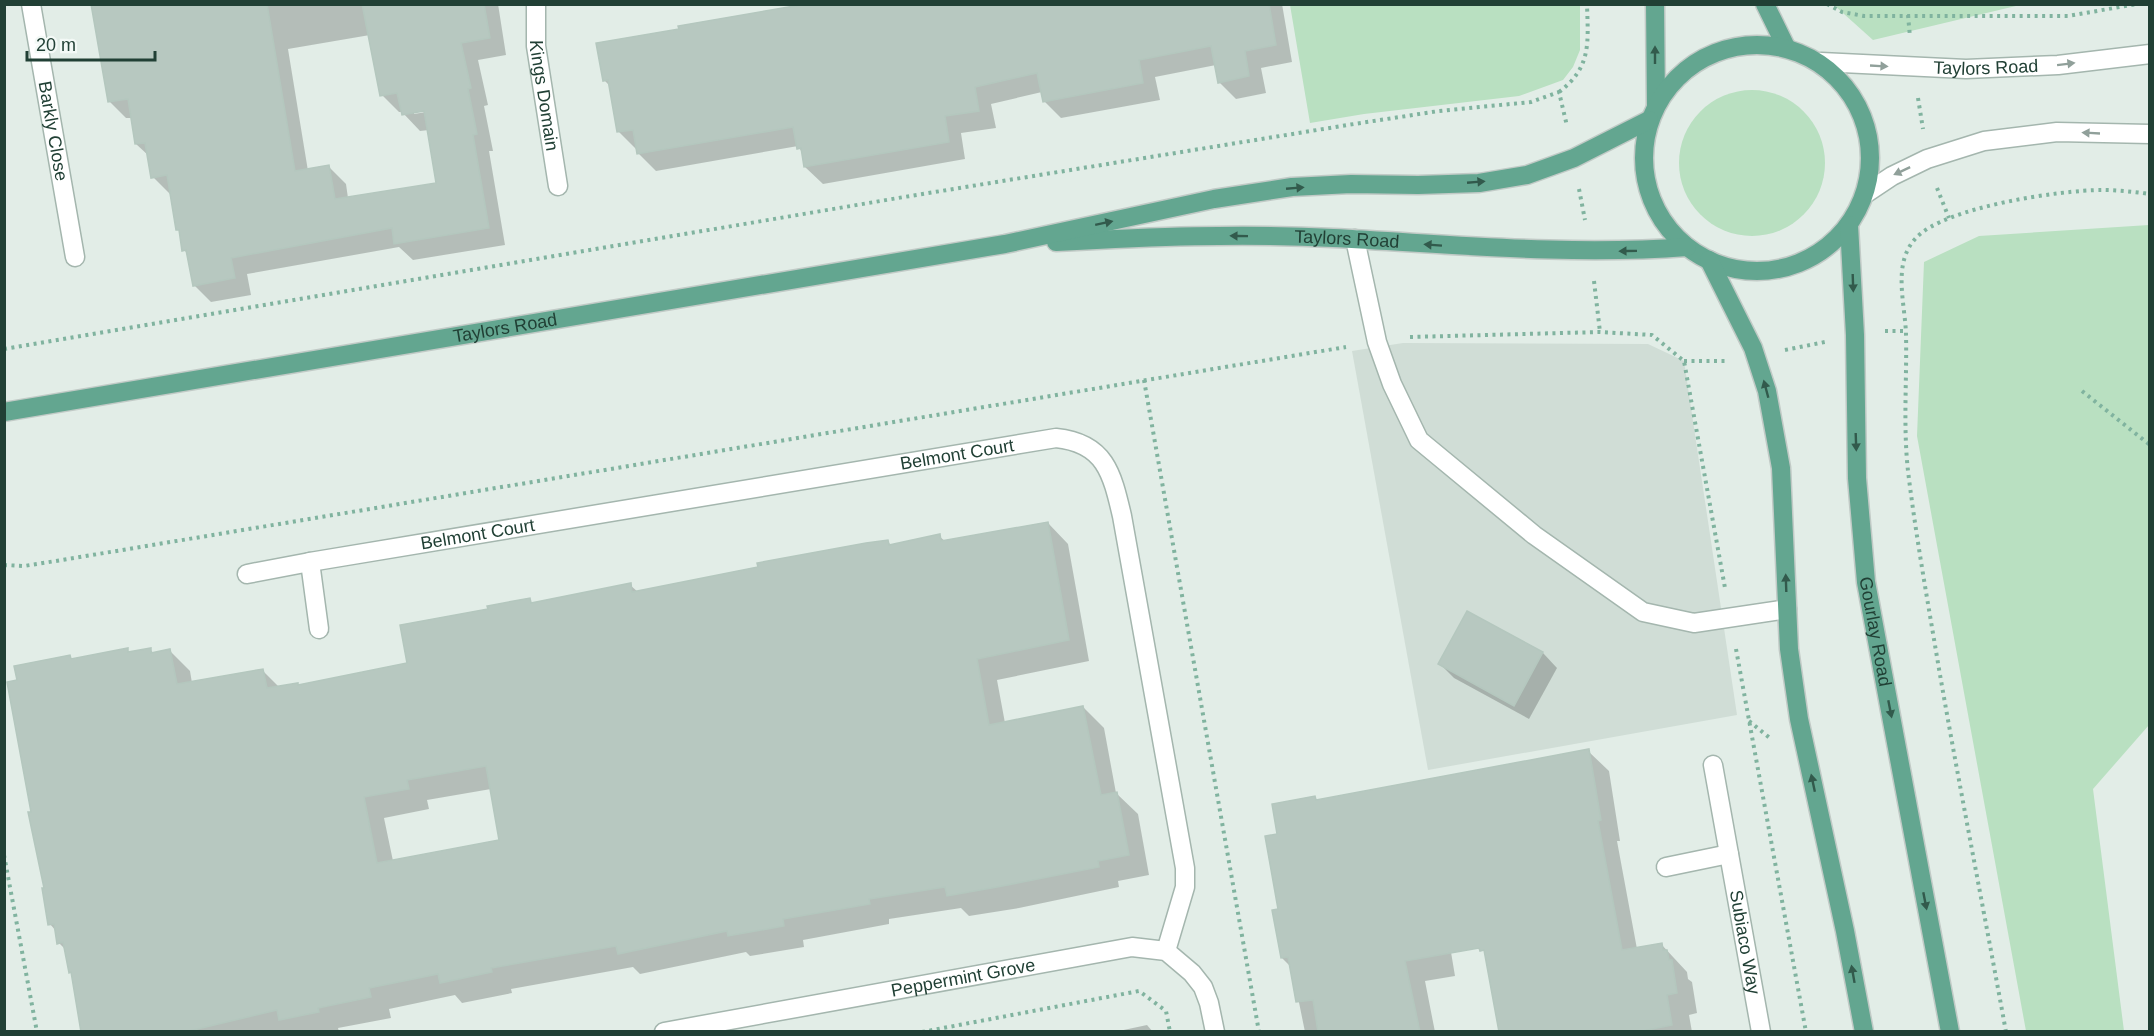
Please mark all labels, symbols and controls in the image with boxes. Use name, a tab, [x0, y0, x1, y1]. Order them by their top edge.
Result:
scale bar	[27, 24, 154, 62]
text: 20 m	[36, 35, 76, 55]
street label: Kings Domain	[526, 40, 562, 152]
one-way arrow	[1650, 45, 1660, 64]
street label: Taylors Road	[1933, 56, 2039, 79]
one-way arrow	[2057, 59, 2076, 69]
one-way arrow	[1870, 61, 1889, 70]
street label: Barkly Close	[35, 80, 72, 183]
one-way arrow	[2082, 129, 2101, 138]
one-way arrow	[1894, 166, 1911, 175]
one-way arrow	[1467, 178, 1486, 187]
one-way arrow	[1286, 183, 1305, 192]
one-way arrow	[1094, 217, 1113, 227]
street label: Taylors Road	[1294, 226, 1400, 252]
one-way arrow	[1229, 231, 1248, 240]
one-way arrow	[1424, 240, 1443, 249]
one-way arrow	[1619, 246, 1638, 256]
one-way arrow	[1848, 274, 1857, 293]
street label: Taylors Road	[452, 309, 558, 346]
one-way arrow	[1760, 380, 1770, 399]
one-way arrow	[1851, 433, 1861, 452]
street label: Belmont Court	[899, 435, 1015, 474]
street label: Belmont Court	[419, 515, 536, 553]
one-way arrow	[1782, 573, 1791, 592]
street label: Gourlay Road	[1855, 575, 1895, 688]
one-way arrow	[1886, 700, 1895, 719]
one-way arrow	[1808, 774, 1818, 792]
street label: Subiaco Way	[1726, 889, 1764, 996]
one-way arrow	[1921, 892, 1930, 911]
street label: Peppermint Grove	[889, 955, 1037, 1001]
one-way arrow	[1848, 964, 1857, 983]

